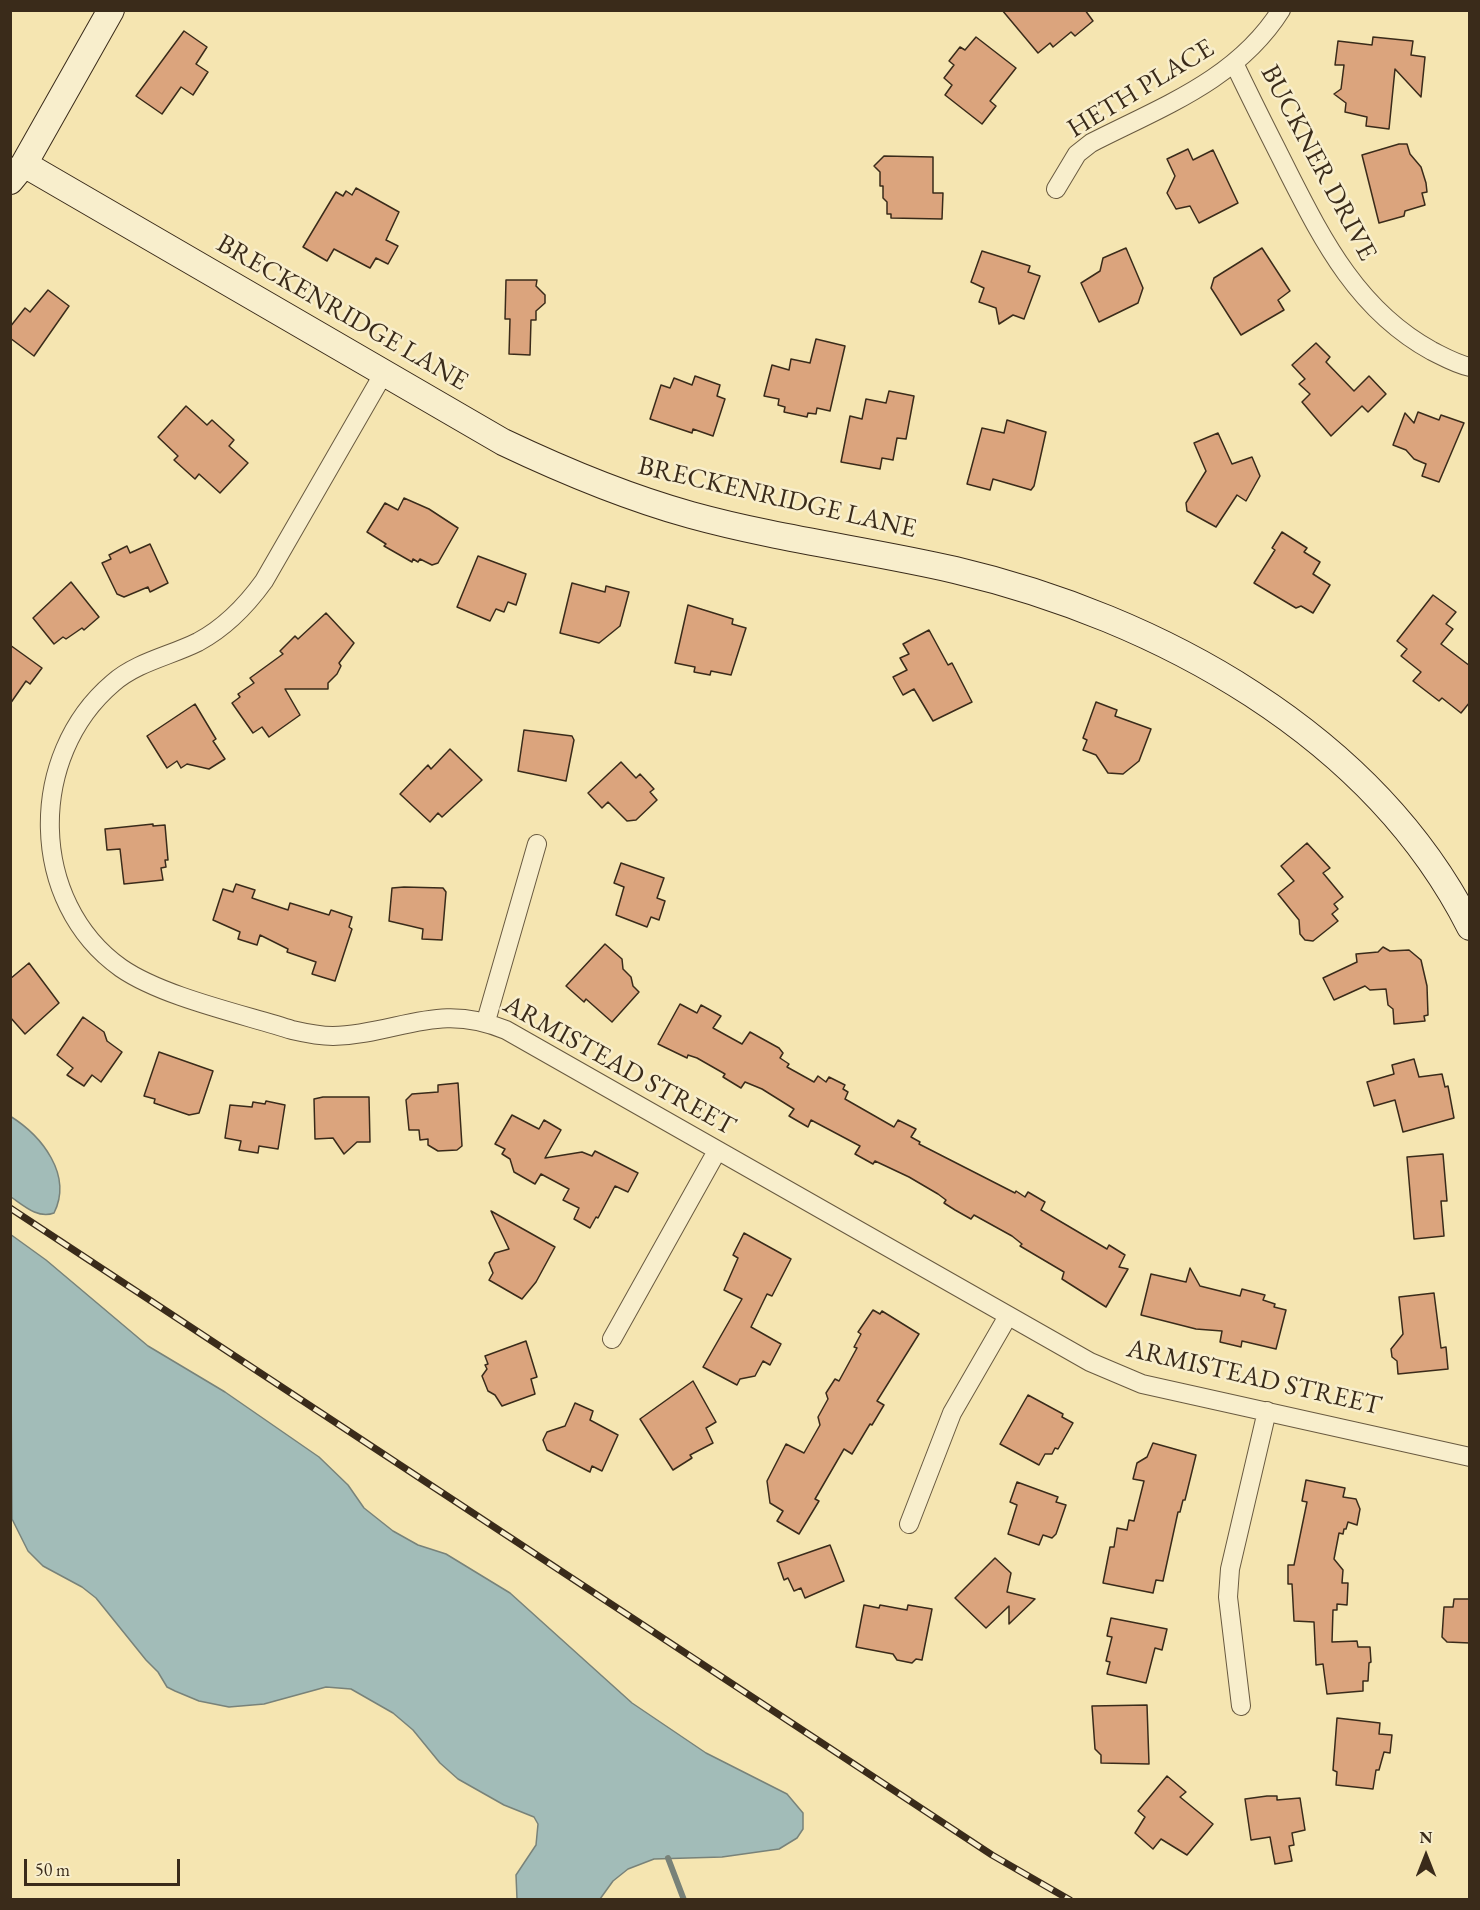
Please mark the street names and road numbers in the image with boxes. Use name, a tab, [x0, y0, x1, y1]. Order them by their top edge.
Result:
street label: HETH PLACE	[1062, 33, 1220, 145]
street label: BUCKNER DRIVE	[1253, 60, 1383, 266]
street label: BRECKENRIDGE LANE	[211, 228, 473, 398]
street label: BRECKENRIDGE LANE	[635, 450, 919, 546]
street label: ARMISTEAD STREET	[497, 989, 741, 1143]
street label: ARMISTEAD STREET	[1124, 1333, 1384, 1423]

